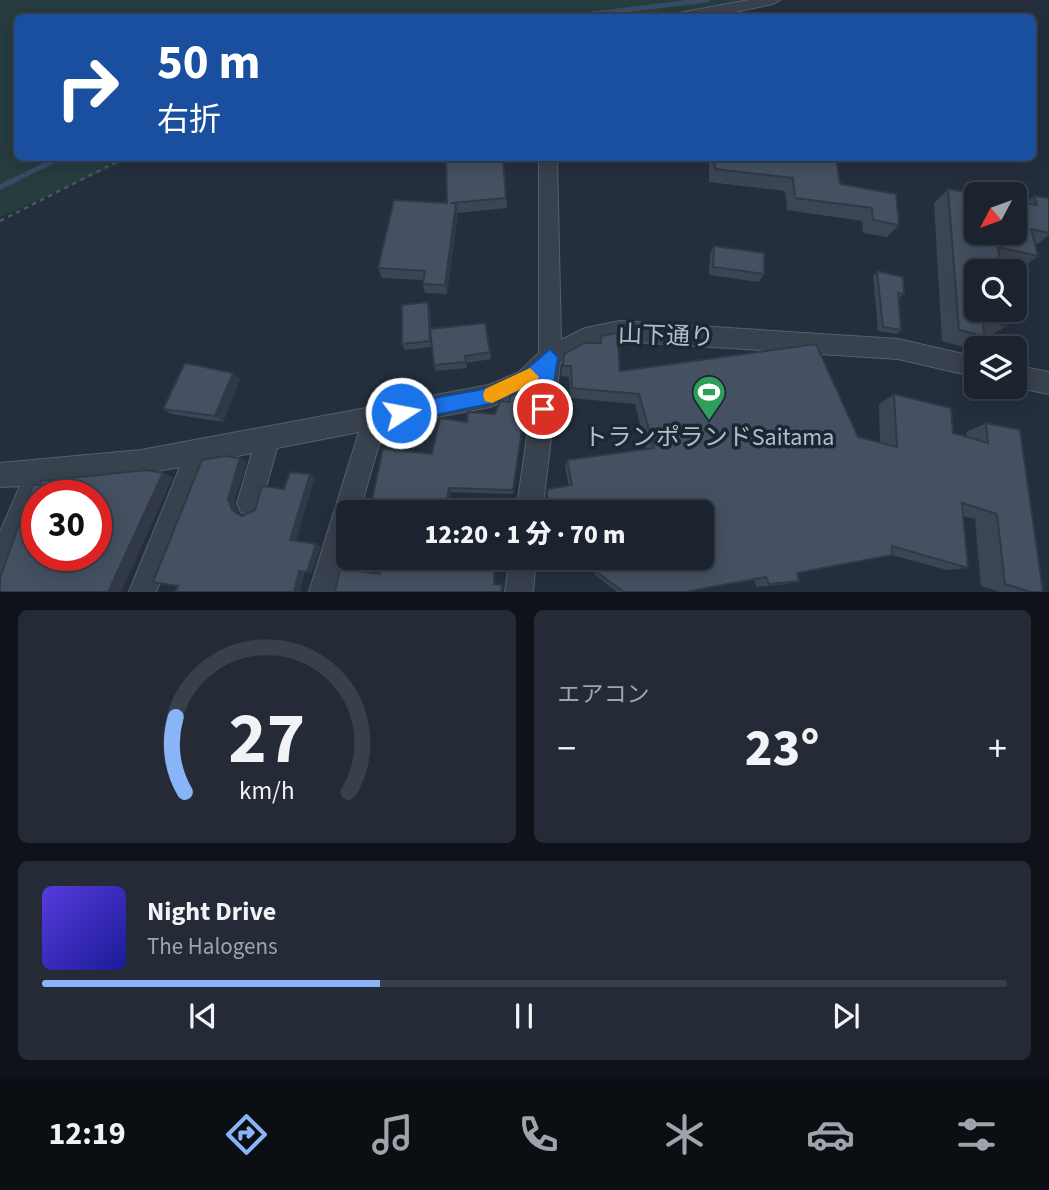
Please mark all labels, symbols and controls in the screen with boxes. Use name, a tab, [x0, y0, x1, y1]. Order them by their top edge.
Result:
text: 50 m	[157, 28, 261, 98]
icon: right	[42, 42, 133, 133]
text: 右折	[157, 97, 221, 143]
north arrow	[964, 182, 1027, 245]
map controls	[964, 182, 1027, 399]
button: search	[964, 259, 1027, 322]
street label: 山下通り	[617, 317, 715, 355]
button: layers	[964, 336, 1027, 399]
sports icon: トランポランドSaitama	[690, 373, 728, 422]
position arrow	[364, 376, 438, 450]
pin	[513, 379, 573, 439]
icon: arrive	[524, 390, 562, 428]
place label: トランポランドSaitama	[584, 420, 834, 455]
speed limit sign: 30	[21, 480, 112, 571]
text: 12:20 · 1 分 · 70 m	[424, 516, 626, 553]
text: エアコン	[558, 678, 650, 711]
text: 27	[228, 688, 305, 792]
text: 23°	[745, 712, 820, 786]
text: −	[558, 722, 576, 776]
text: +	[988, 722, 1007, 776]
text: km/h	[239, 773, 295, 809]
text: Night Drive	[147, 893, 276, 930]
text: The Halogens	[147, 930, 278, 963]
icon: previous	[184, 997, 222, 1035]
icon: pause	[505, 997, 543, 1035]
icon: next	[827, 997, 865, 1035]
icon: directions	[222, 1110, 271, 1159]
icon: music	[368, 1110, 417, 1159]
icon: phone	[514, 1110, 563, 1159]
icon: climate	[660, 1110, 709, 1159]
icon: car	[806, 1110, 855, 1159]
icon: filters	[952, 1110, 1001, 1159]
text: 12:19	[48, 1111, 126, 1157]

